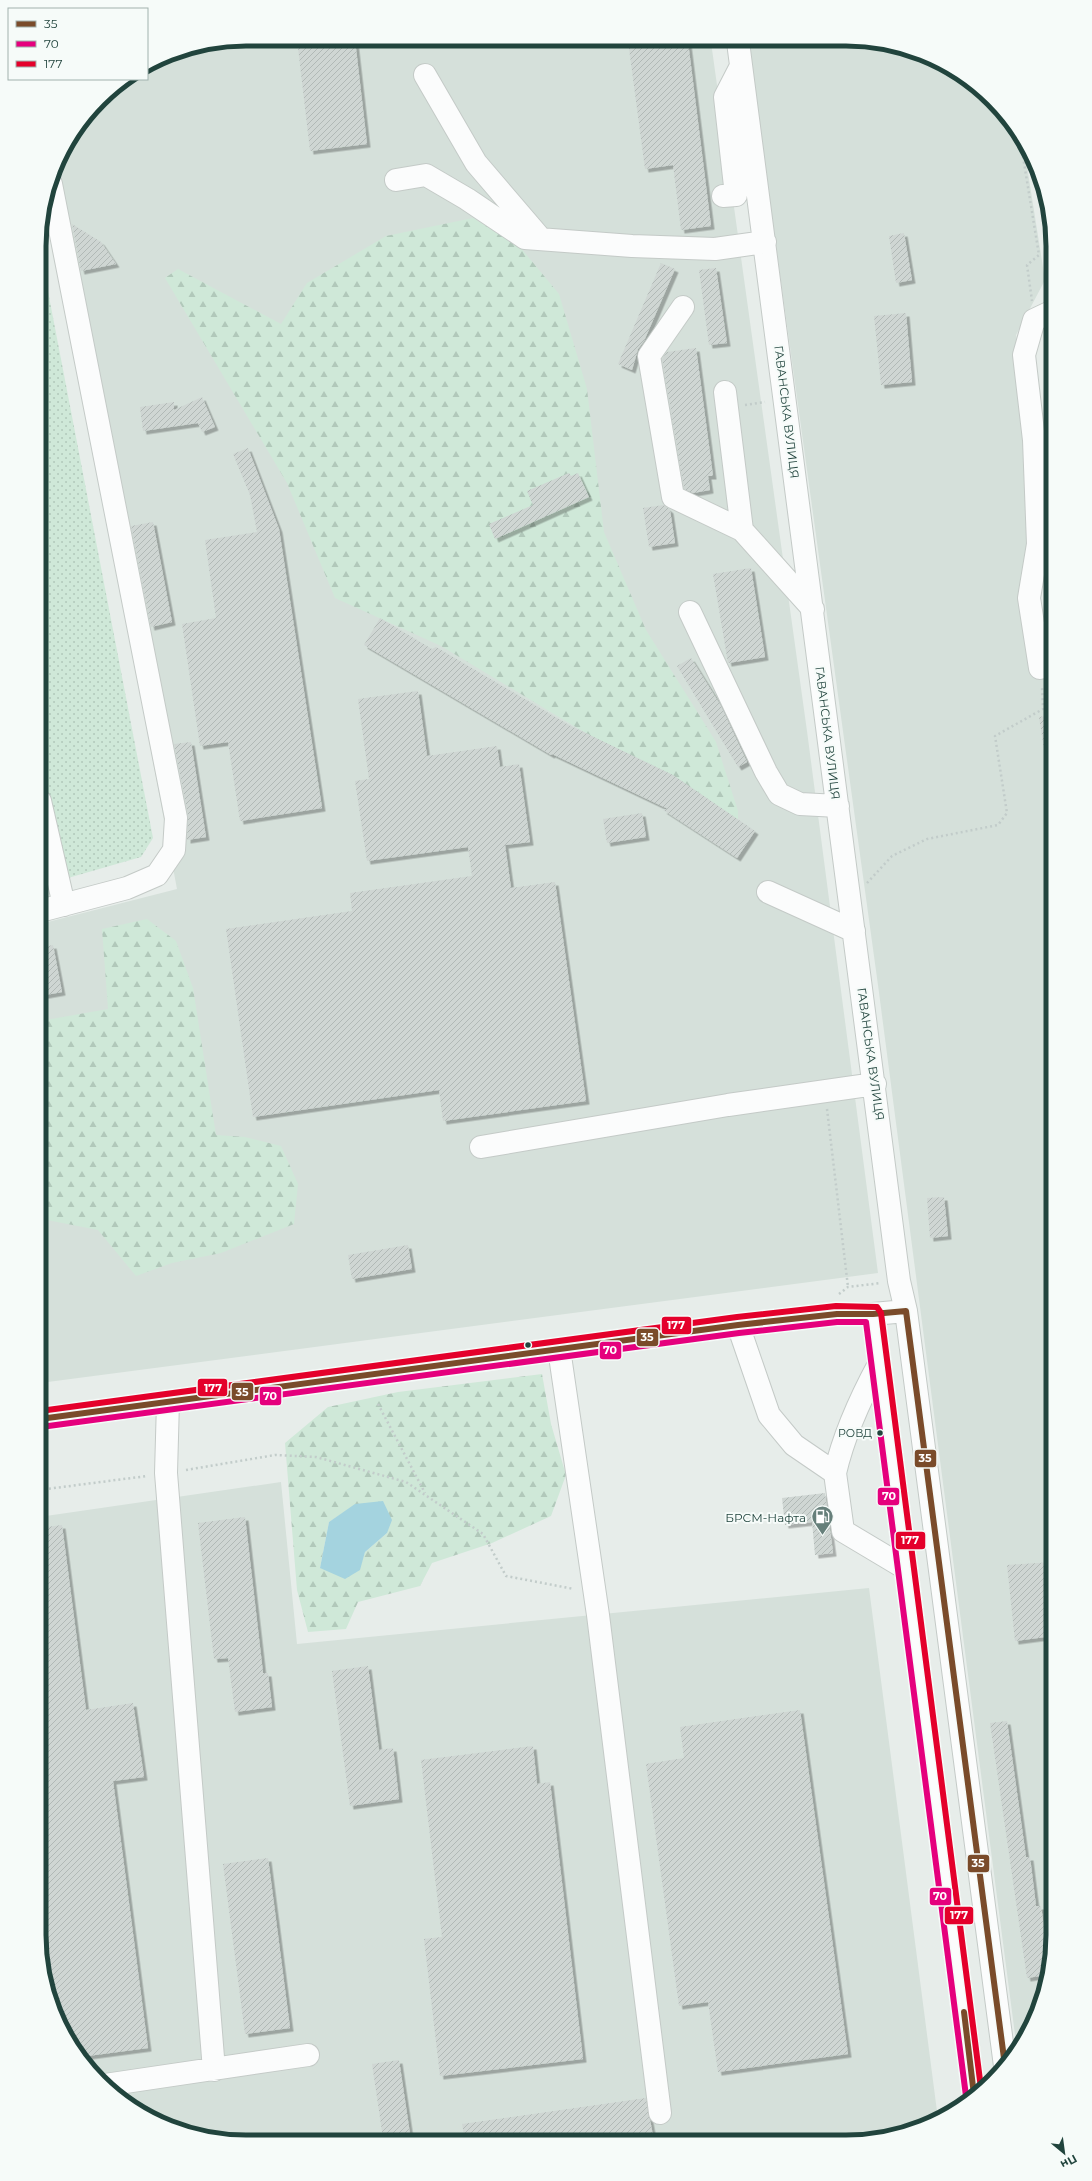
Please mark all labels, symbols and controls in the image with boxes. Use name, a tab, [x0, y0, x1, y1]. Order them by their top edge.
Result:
legend	[8, 8, 148, 80]
text: 35	[44, 16, 58, 31]
text: 70	[44, 36, 59, 51]
text: 177	[44, 56, 62, 71]
street label: ГАВАНСЬКА ВУЛИЦЯ	[771, 345, 803, 479]
street label: ГАВАНСЬКА ВУЛИЦЯ	[812, 666, 844, 800]
street label: ГАВАНСЬКА ВУЛИЦЯ	[854, 987, 888, 1121]
line badge: 177	[661, 1316, 692, 1335]
text: 177	[667, 1318, 685, 1332]
line badge: 35	[636, 1328, 659, 1347]
text: 35	[640, 1330, 654, 1344]
unlabelled marker	[523, 1340, 533, 1350]
line badge: 70	[599, 1341, 622, 1360]
text: 70	[603, 1343, 618, 1357]
line badge: 177	[197, 1378, 228, 1397]
text: 177	[204, 1381, 222, 1395]
line badge: 35	[231, 1382, 254, 1401]
text: 35	[235, 1385, 249, 1399]
line badge: 70	[259, 1386, 282, 1406]
text: 70	[263, 1389, 278, 1403]
place label: РОВД	[838, 1426, 872, 1440]
marker: РОВД	[875, 1428, 885, 1438]
line badge: 35	[914, 1449, 937, 1468]
text: 35	[918, 1451, 932, 1465]
line badge: 70	[877, 1487, 900, 1506]
text: 70	[882, 1489, 897, 1503]
fuel station icon: БРСМ-Нафта	[809, 1504, 835, 1537]
place label: БРСМ-Нафта	[725, 1510, 806, 1525]
line badge: 177	[895, 1531, 926, 1550]
text: 177	[901, 1533, 919, 1547]
line badge: 35	[967, 1854, 990, 1873]
text: 35	[971, 1856, 985, 1870]
line badge: 70	[929, 1887, 952, 1906]
text: 70	[933, 1889, 948, 1903]
line badge: 177	[944, 1906, 974, 1925]
text: 177	[950, 1908, 968, 1922]
north arrow	[1044, 2133, 1084, 2173]
text: Пн	[1058, 2152, 1079, 2172]

